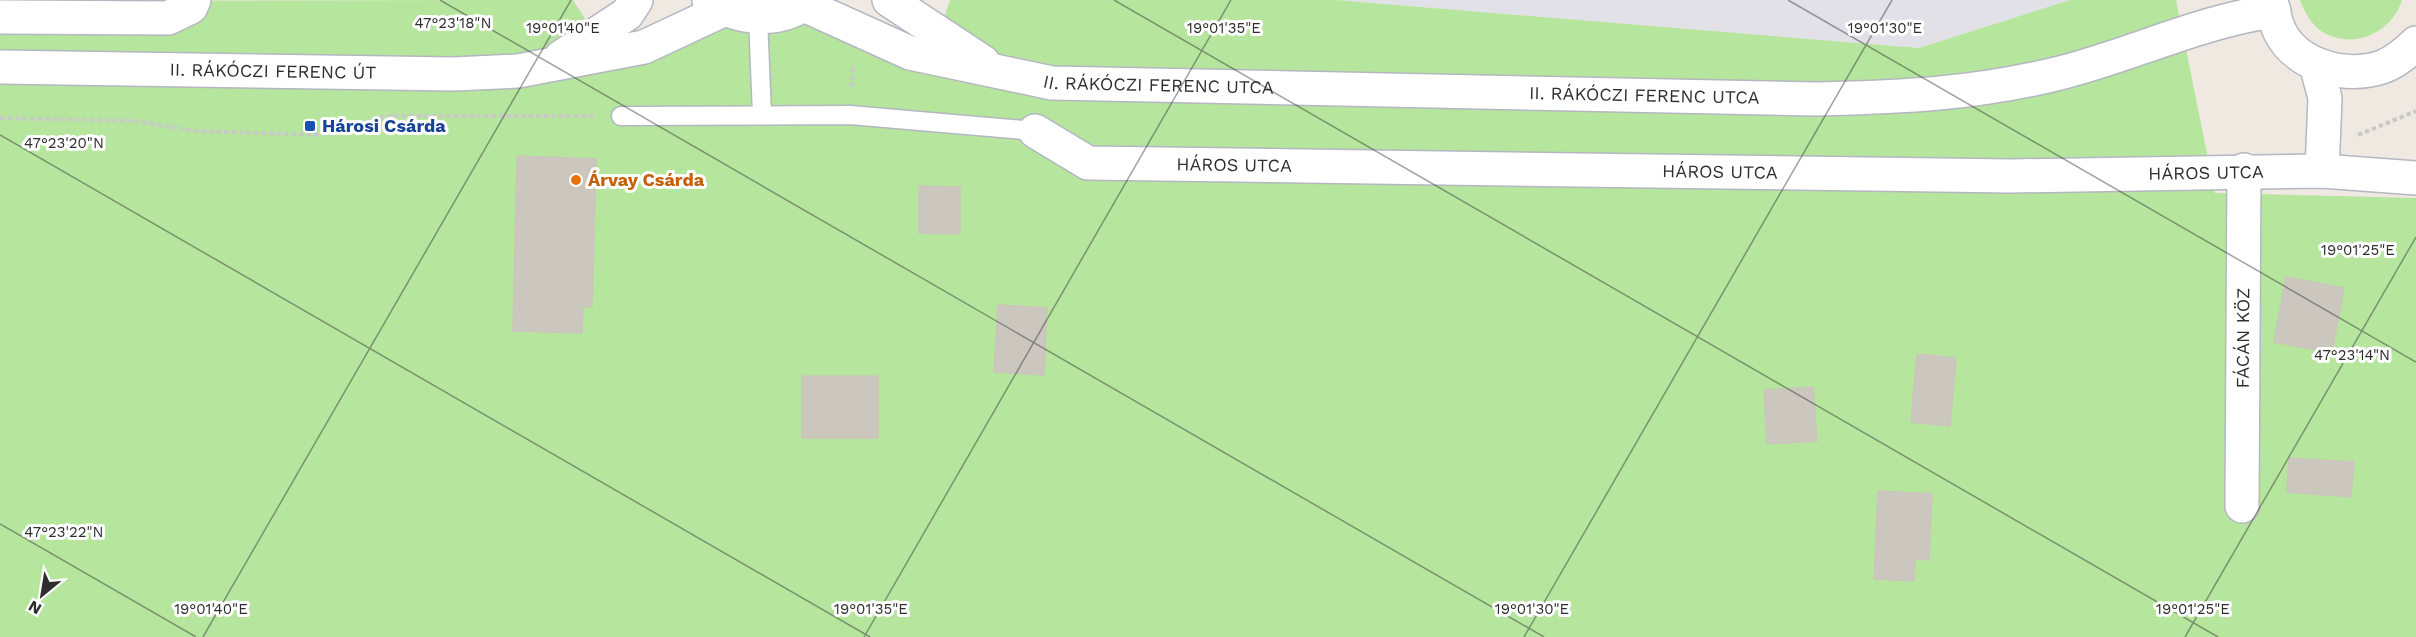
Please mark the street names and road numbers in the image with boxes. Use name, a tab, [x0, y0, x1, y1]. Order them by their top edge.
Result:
street label: II. RÁKÓCZI FERENC ÚT	[169, 59, 377, 83]
street label: II. RÁKÓCZI FERENC UTCA	[1041, 70, 1274, 98]
street label: II. RÁKÓCZI FERENC UTCA	[1529, 82, 1760, 108]
street label: HÁROS UTCA	[1176, 153, 1292, 176]
street label: HÁROS UTCA	[1662, 160, 1778, 183]
street label: HÁROS UTCA	[2148, 161, 2264, 184]
street label: FÁCÁN KÖZ	[2232, 288, 2253, 388]

